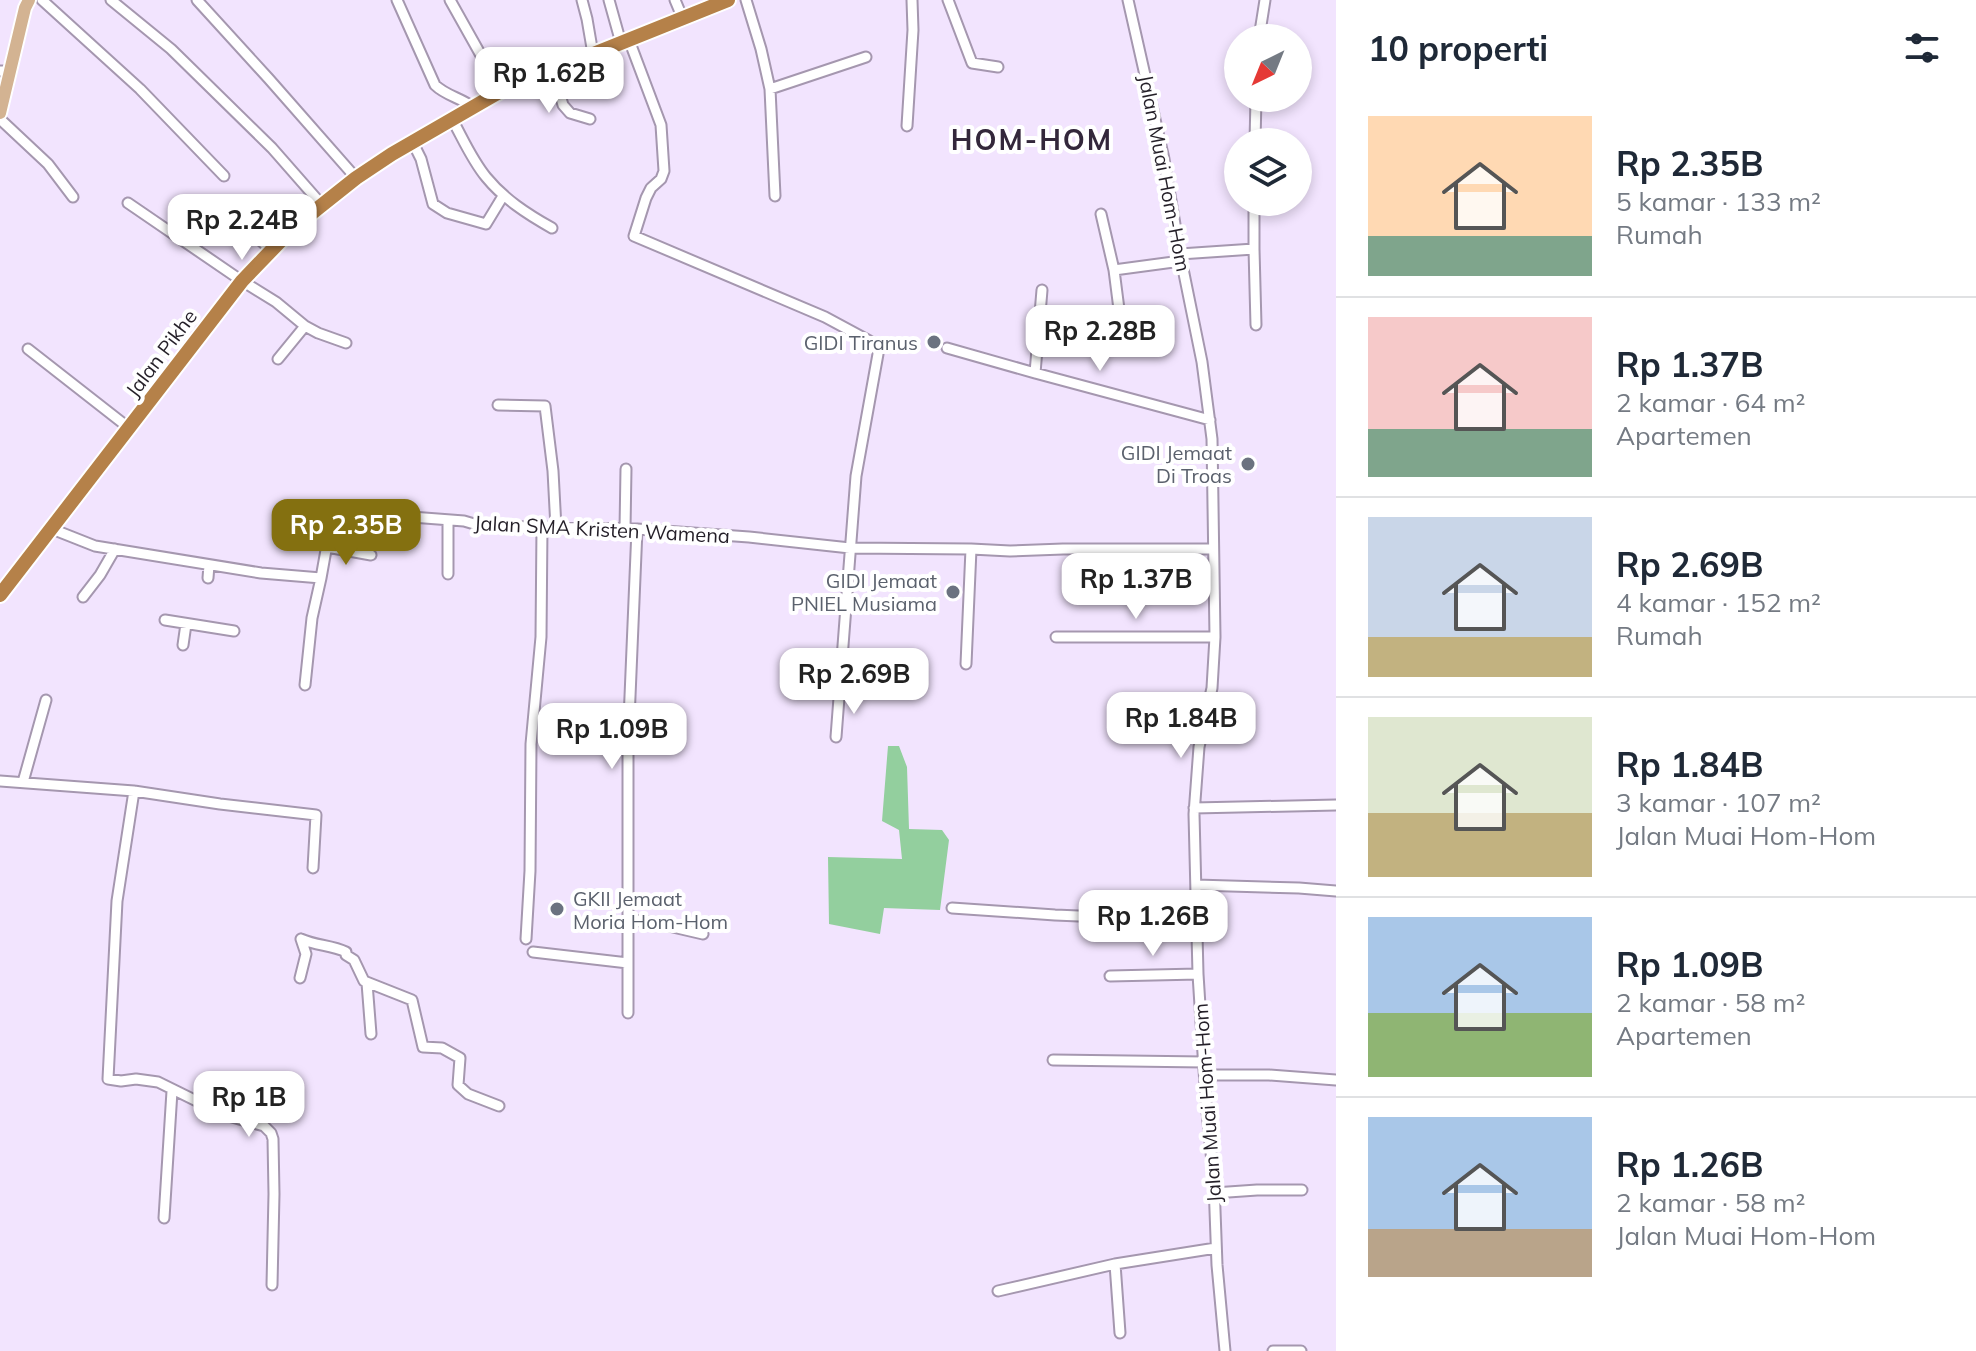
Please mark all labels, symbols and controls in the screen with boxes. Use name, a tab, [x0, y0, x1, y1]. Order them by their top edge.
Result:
north arrow	[1224, 24, 1312, 112]
map controls	[1224, 24, 1312, 216]
icon: filters	[1900, 26, 1944, 70]
text: 10 properti	[1368, 27, 1548, 70]
pin: Rp 1.62B	[466, 47, 632, 115]
text: Rp 1.62B	[493, 56, 605, 89]
street label: Jalan Muai Hom-Hom	[1134, 72, 1196, 274]
district label: HOM-HOM	[951, 122, 1113, 157]
button: layers	[1224, 128, 1312, 216]
text: Rp 2.35B	[1616, 142, 1763, 185]
icon: home	[1432, 148, 1528, 244]
text: 5 kamar · 133 m²	[1616, 185, 1821, 218]
pin: Rp 2.24B	[159, 194, 325, 262]
text: Rp 2.24B	[186, 203, 298, 236]
text: Rumah	[1616, 218, 1703, 251]
street label: Jalan Pikhe	[120, 304, 202, 402]
pin: Rp 2.28B	[1017, 305, 1183, 373]
text: Rp 2.28B	[1044, 314, 1156, 347]
place label: GIDI Tiranus	[804, 330, 918, 355]
marker: GIDI Tiranus	[925, 333, 943, 351]
text: Rp 1.37B	[1616, 343, 1763, 386]
icon: home	[1432, 349, 1528, 445]
text: 2 kamar · 64 m²	[1616, 386, 1805, 419]
text: Apartemen	[1616, 419, 1752, 452]
place label: GIDI Jemaat Di Troas	[1121, 440, 1232, 488]
marker: GIDI Jemaat Di Troas	[1239, 455, 1257, 473]
pin: Rp 2.35B	[263, 499, 429, 567]
text: Rp 2.35B	[290, 508, 402, 541]
street label: Jalan SMA Kristen Wamena	[473, 510, 731, 548]
text: Rp 2.69B	[1616, 543, 1763, 586]
icon: home	[1432, 549, 1528, 645]
pin: Rp 1.37B	[1053, 553, 1219, 621]
text: Rp 1.37B	[1080, 562, 1192, 595]
place label: GIDI Jemaat PNIEL Musiama	[791, 568, 937, 616]
marker: GIDI Jemaat PNIEL Musiama	[944, 583, 962, 601]
text: 4 kamar · 152 m²	[1616, 586, 1821, 619]
text: Rumah	[1616, 619, 1703, 652]
pin: Rp 2.69B	[771, 648, 937, 716]
text: Rp 2.69B	[798, 657, 910, 690]
pin: Rp 1.84B	[1098, 692, 1264, 760]
text: Rp 1.84B	[1125, 701, 1237, 734]
pin: Rp 1.09B	[529, 703, 695, 771]
text: Rp 1.09B	[556, 712, 668, 745]
text: Rp 1.84B	[1616, 743, 1763, 786]
icon: home	[1432, 749, 1528, 845]
text: 3 kamar · 107 m²	[1616, 786, 1821, 819]
text: Jalan Muai Hom-Hom	[1616, 819, 1876, 852]
place label: GKII Jemaat Moria Hom-Hom	[573, 886, 728, 934]
pin: Rp 1.26B	[1070, 890, 1236, 958]
text: Rp 1.26B	[1097, 899, 1209, 932]
marker: GKII Jemaat Moria Hom-Hom	[548, 900, 566, 918]
text: Rp 1.09B	[1616, 943, 1763, 986]
icon: home	[1432, 949, 1528, 1045]
text: 2 kamar · 58 m²	[1616, 986, 1805, 1019]
street label: Jalan Muai Hom-Hom	[1188, 1002, 1226, 1204]
text: Apartemen	[1616, 1019, 1752, 1052]
pin: Rp 1B	[193, 1071, 305, 1139]
text: Rp 1B	[211, 1080, 287, 1113]
text: Rp 1.26B	[1616, 1143, 1763, 1186]
icon: home	[1432, 1149, 1528, 1245]
text: 2 kamar · 58 m²	[1616, 1186, 1805, 1219]
text: Jalan Muai Hom-Hom	[1616, 1219, 1876, 1252]

